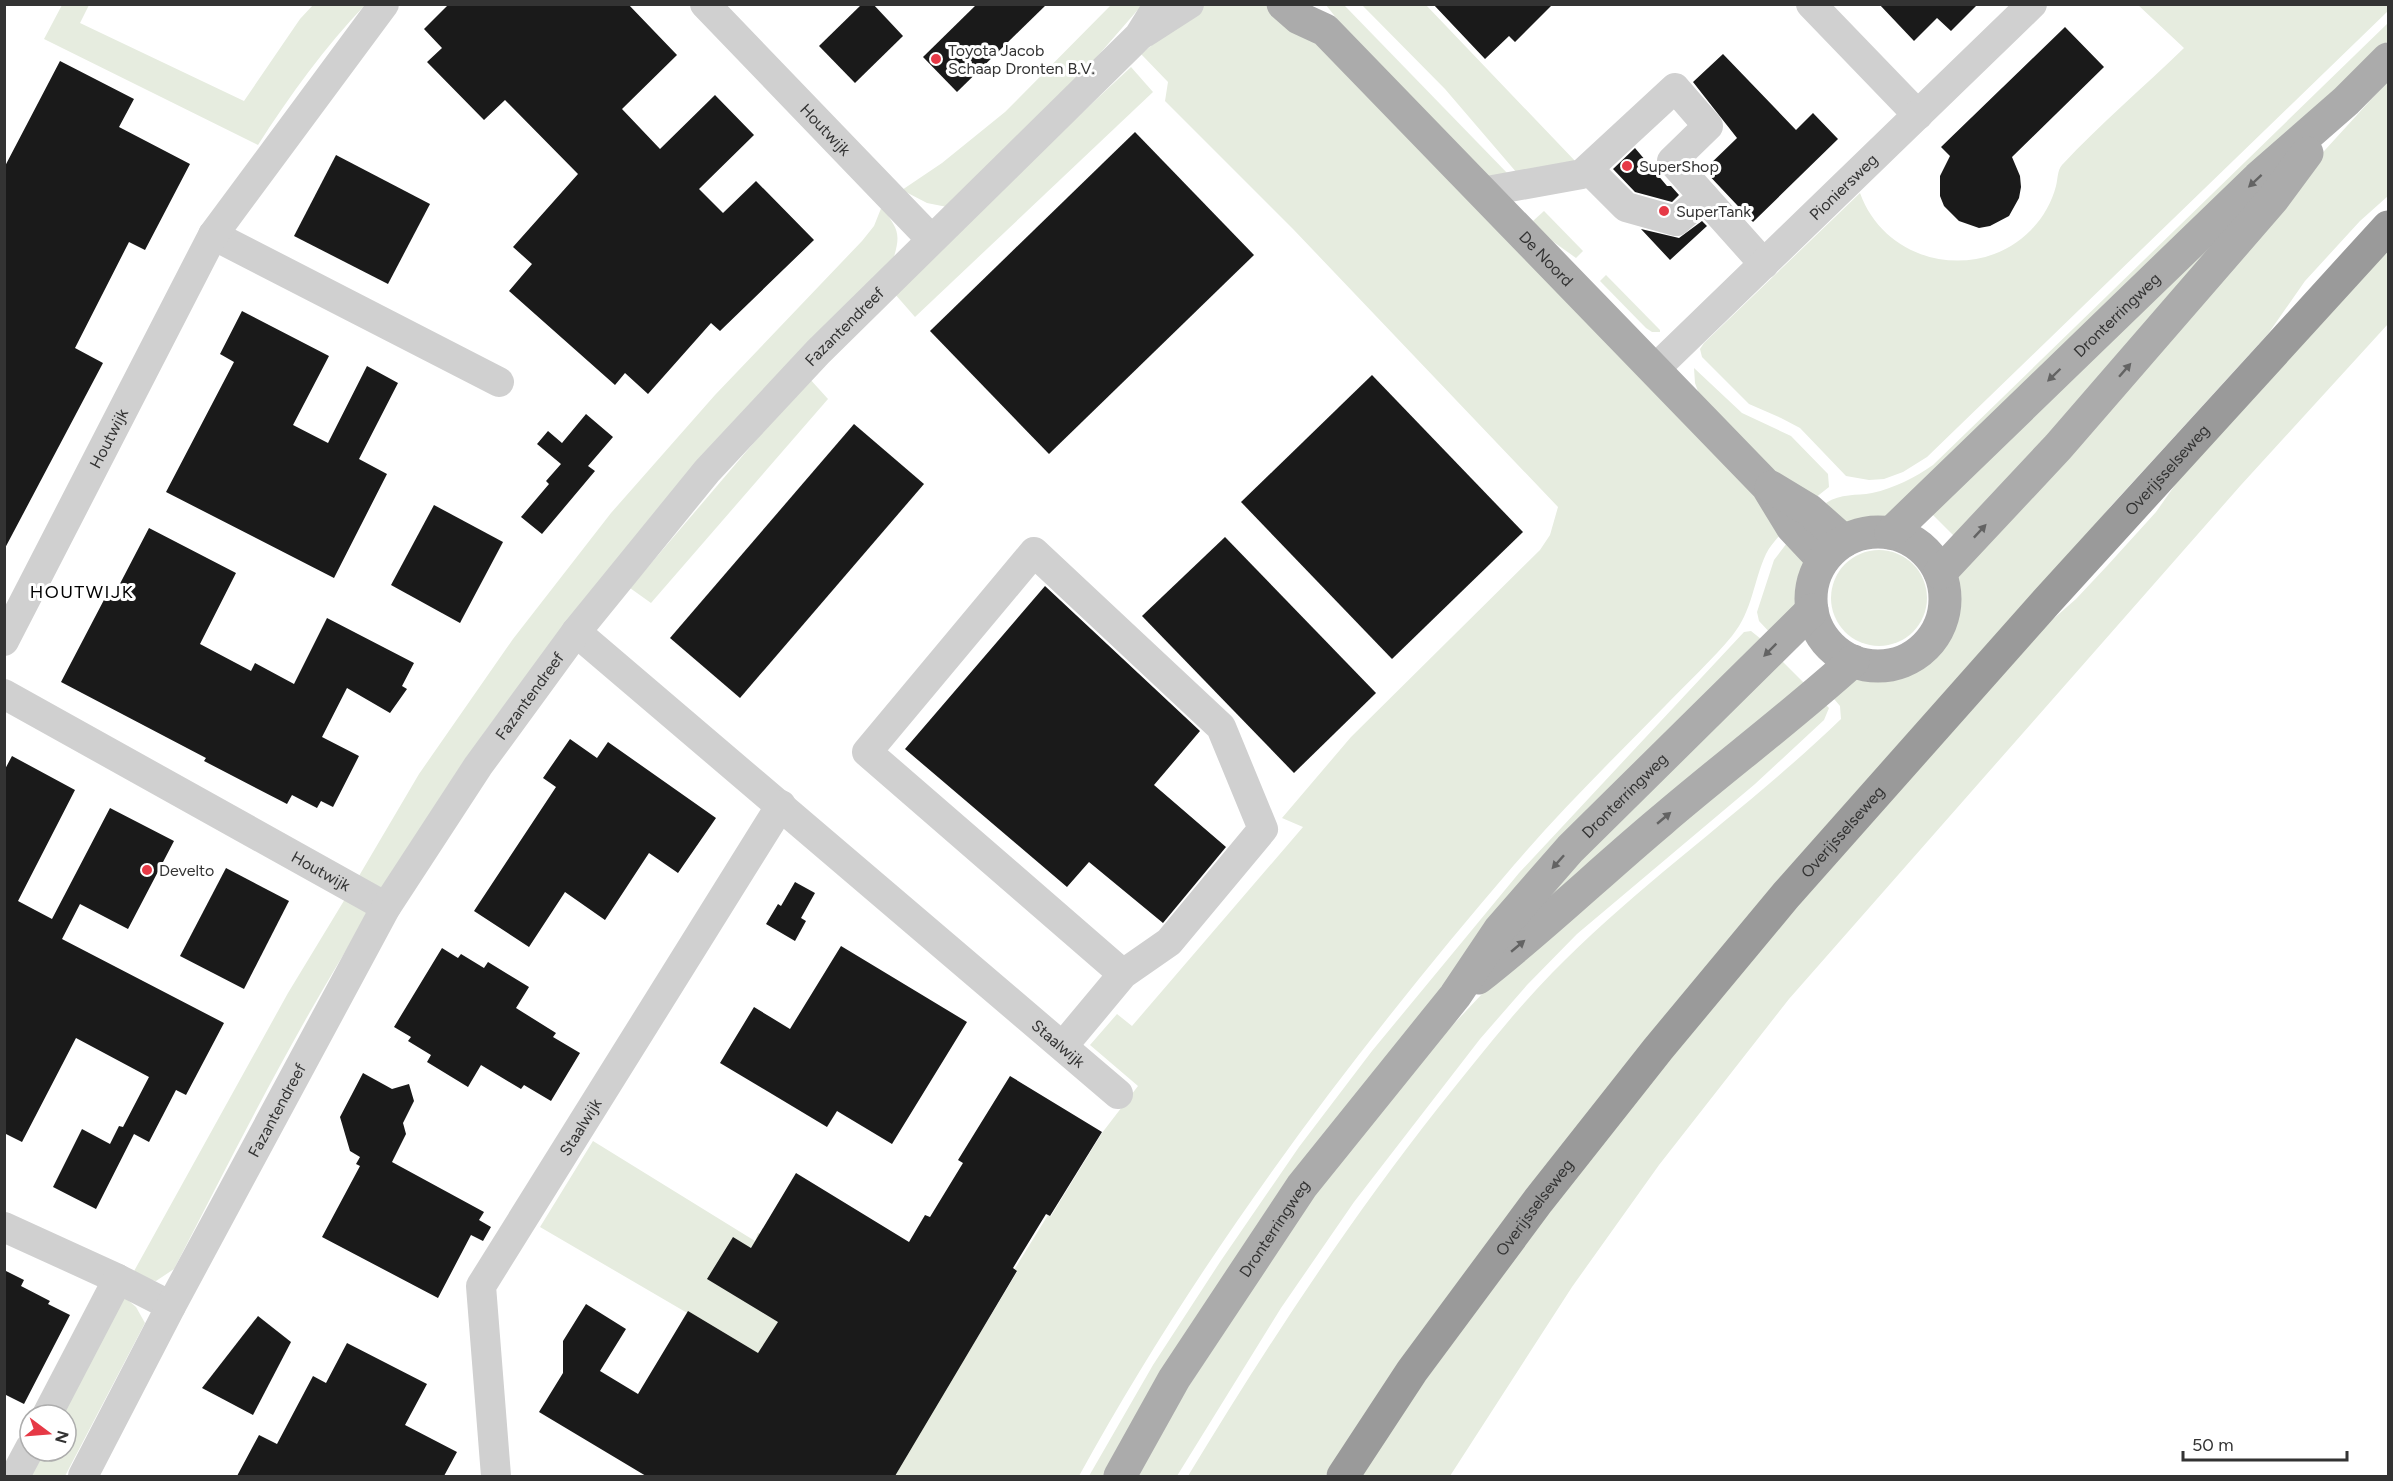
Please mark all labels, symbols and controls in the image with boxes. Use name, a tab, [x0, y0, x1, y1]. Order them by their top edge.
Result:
place label: Toyota Jacob Schaap Dronten B.V.	[948, 41, 1095, 78]
marker: Toyota Jacob Schaap Dronten B.V.	[929, 52, 943, 66]
street label: Houtwijk	[796, 100, 855, 159]
street label: Pioniersweg	[1805, 150, 1881, 224]
place label: SuperShop	[1639, 157, 1719, 176]
marker: SuperShop	[1620, 159, 1634, 173]
one-way arrow	[2248, 174, 2263, 187]
place label: SuperTank	[1676, 202, 1751, 221]
marker: SuperTank	[1657, 204, 1671, 218]
street label: De Noord	[1515, 227, 1577, 290]
street label: Dronterringweg	[2070, 269, 2164, 361]
street label: Fazantendreef	[801, 283, 888, 370]
one-way arrow	[2118, 362, 2131, 378]
one-way arrow	[2048, 367, 2062, 381]
street label: Houtwijk	[85, 405, 132, 471]
street label: Overijsselseweg	[2120, 420, 2213, 519]
one-way arrow	[1973, 523, 1987, 538]
district label: HOUTWIJK	[30, 581, 134, 603]
one-way arrow	[1763, 642, 1777, 656]
street label: Fazantendreef	[491, 648, 568, 743]
street label: Dronterringweg	[1578, 749, 1671, 842]
street label: Overijsselseweg	[1797, 782, 1888, 881]
one-way arrow	[1656, 812, 1671, 825]
street label: Houtwijk	[288, 847, 354, 895]
one-way arrow	[1551, 855, 1565, 870]
place label: Develto	[159, 861, 214, 880]
marker: Develto	[140, 863, 154, 877]
one-way arrow	[1510, 940, 1526, 953]
street label: Staalwijk	[1028, 1015, 1089, 1071]
street label: Fazantendreef	[244, 1060, 310, 1160]
street label: Staalwijk	[555, 1095, 605, 1159]
street label: Overijsselseweg	[1491, 1155, 1577, 1259]
street label: Dronterringweg	[1235, 1176, 1313, 1280]
north arrow	[18, 1403, 78, 1463]
scale bar	[2183, 1424, 2346, 1462]
text: N	[51, 1428, 73, 1446]
text: 50 m	[2192, 1434, 2234, 1456]

